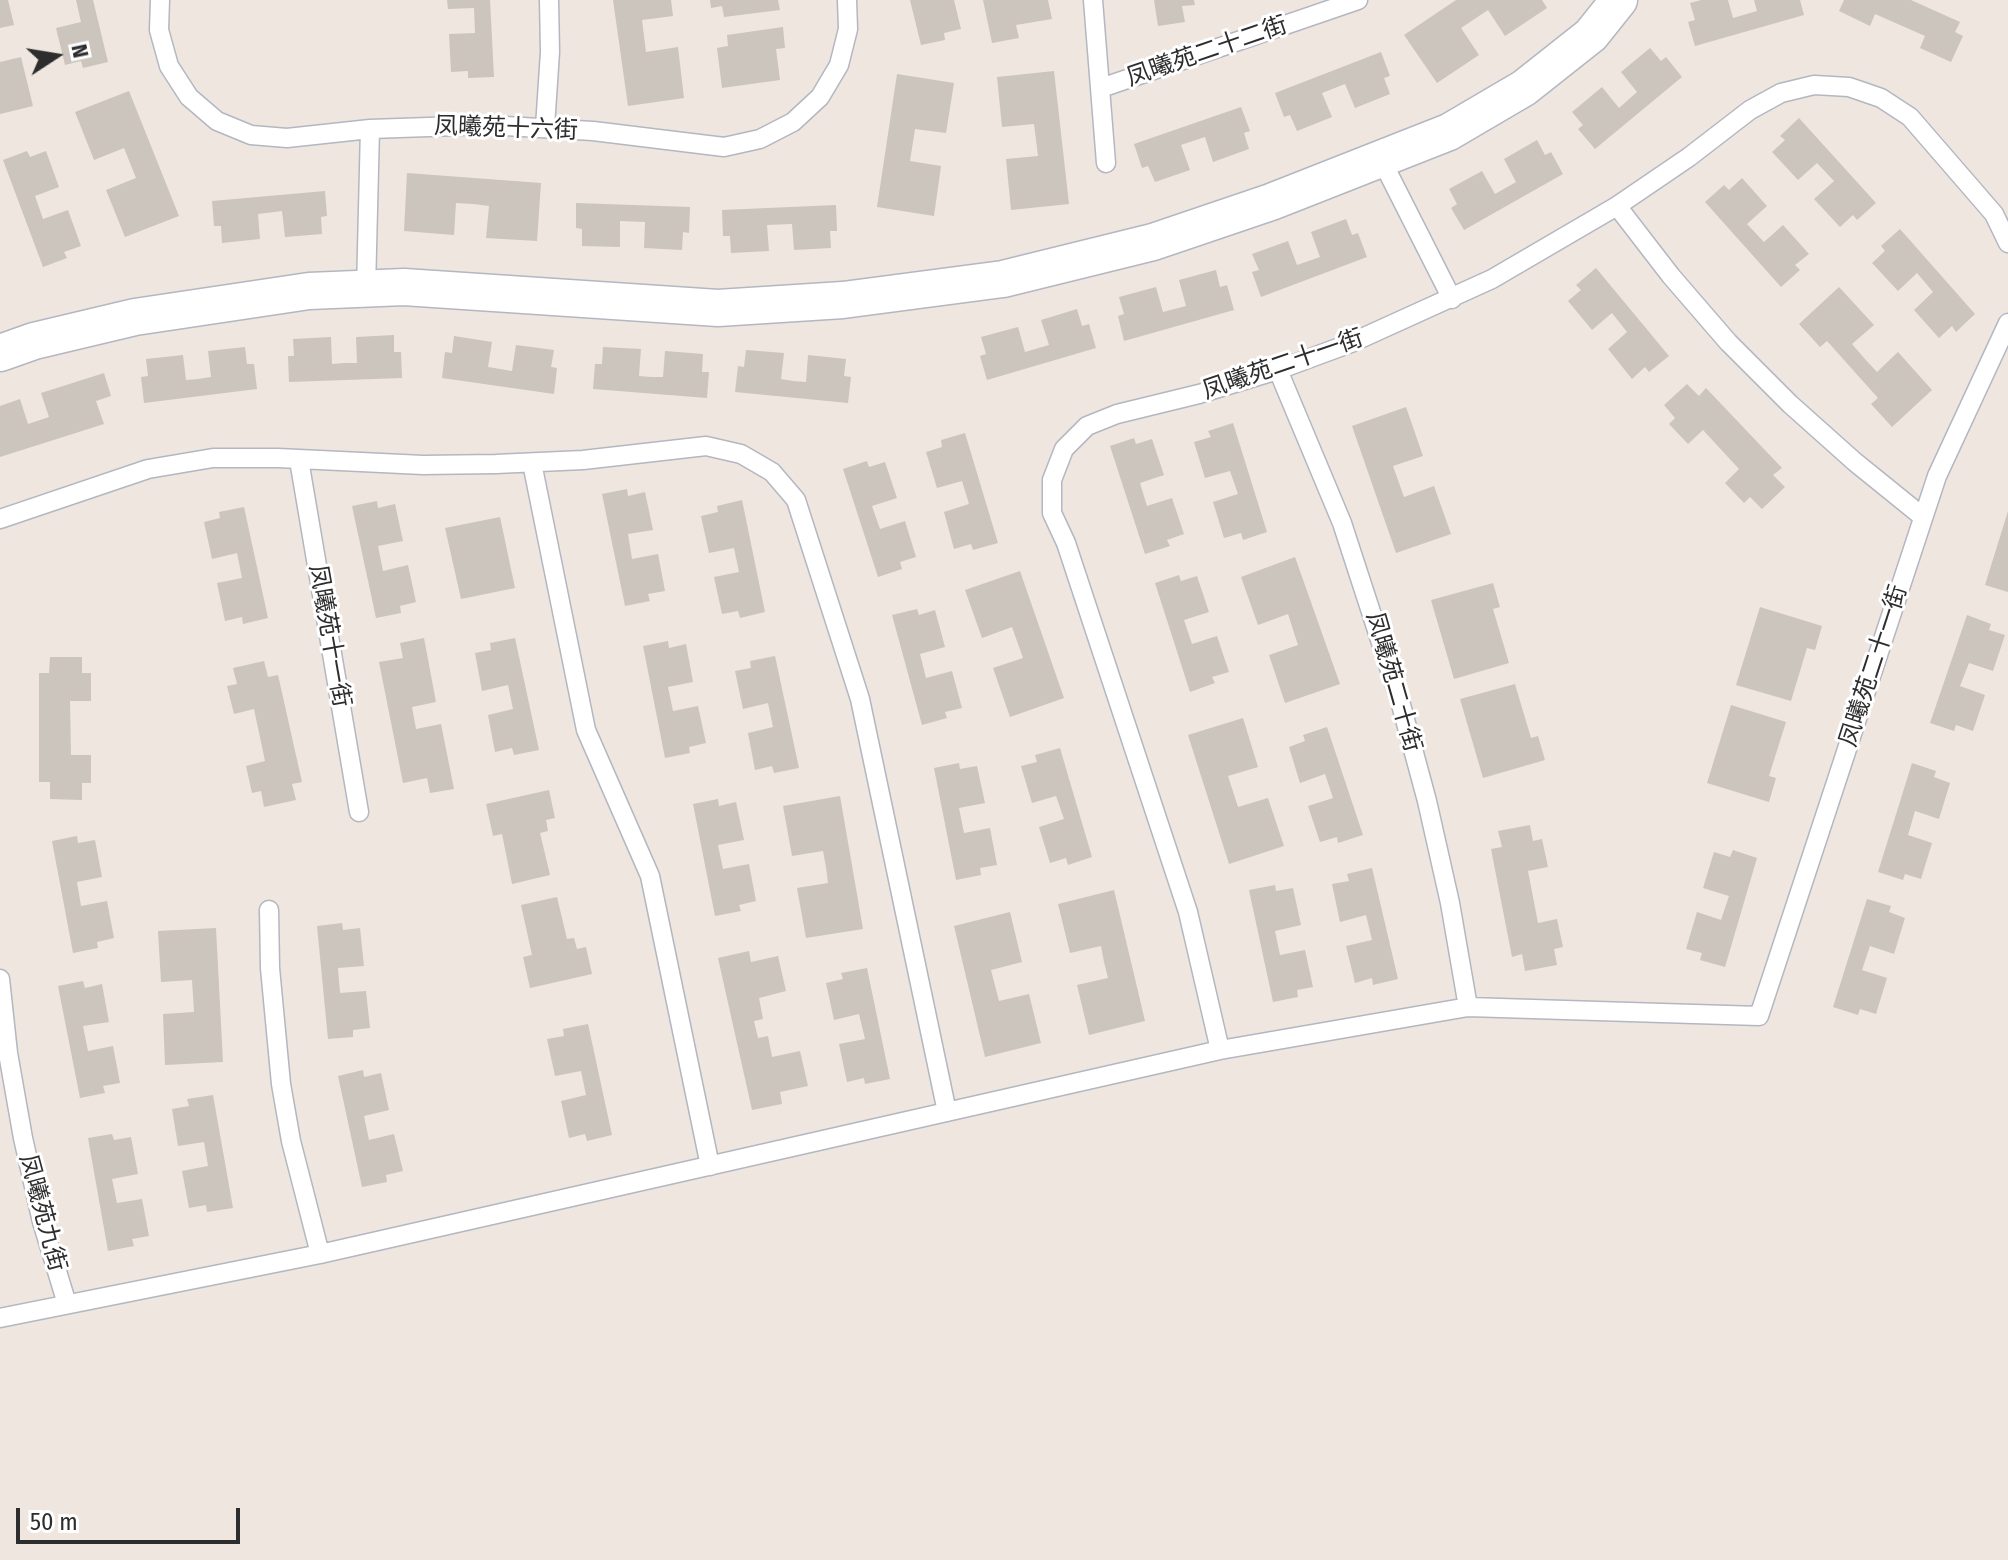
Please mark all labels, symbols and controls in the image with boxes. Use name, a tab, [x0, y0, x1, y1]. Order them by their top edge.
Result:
street label: 凤曦苑二十二街	[1123, 11, 1291, 93]
north arrow	[16, 16, 96, 96]
text: N	[65, 42, 95, 60]
street label: 凤曦苑十六街	[434, 112, 578, 146]
street label: 凤曦苑二十一街	[1199, 324, 1367, 406]
street label: 凤曦苑十一街	[302, 563, 356, 709]
street label: 凤曦苑二十一街	[1834, 582, 1914, 750]
street label: 凤曦苑二十街	[1359, 609, 1427, 755]
street label: 凤曦苑九街	[13, 1151, 71, 1275]
scale bar	[20, 1492, 244, 1542]
text: 50 m	[30, 1508, 78, 1536]

